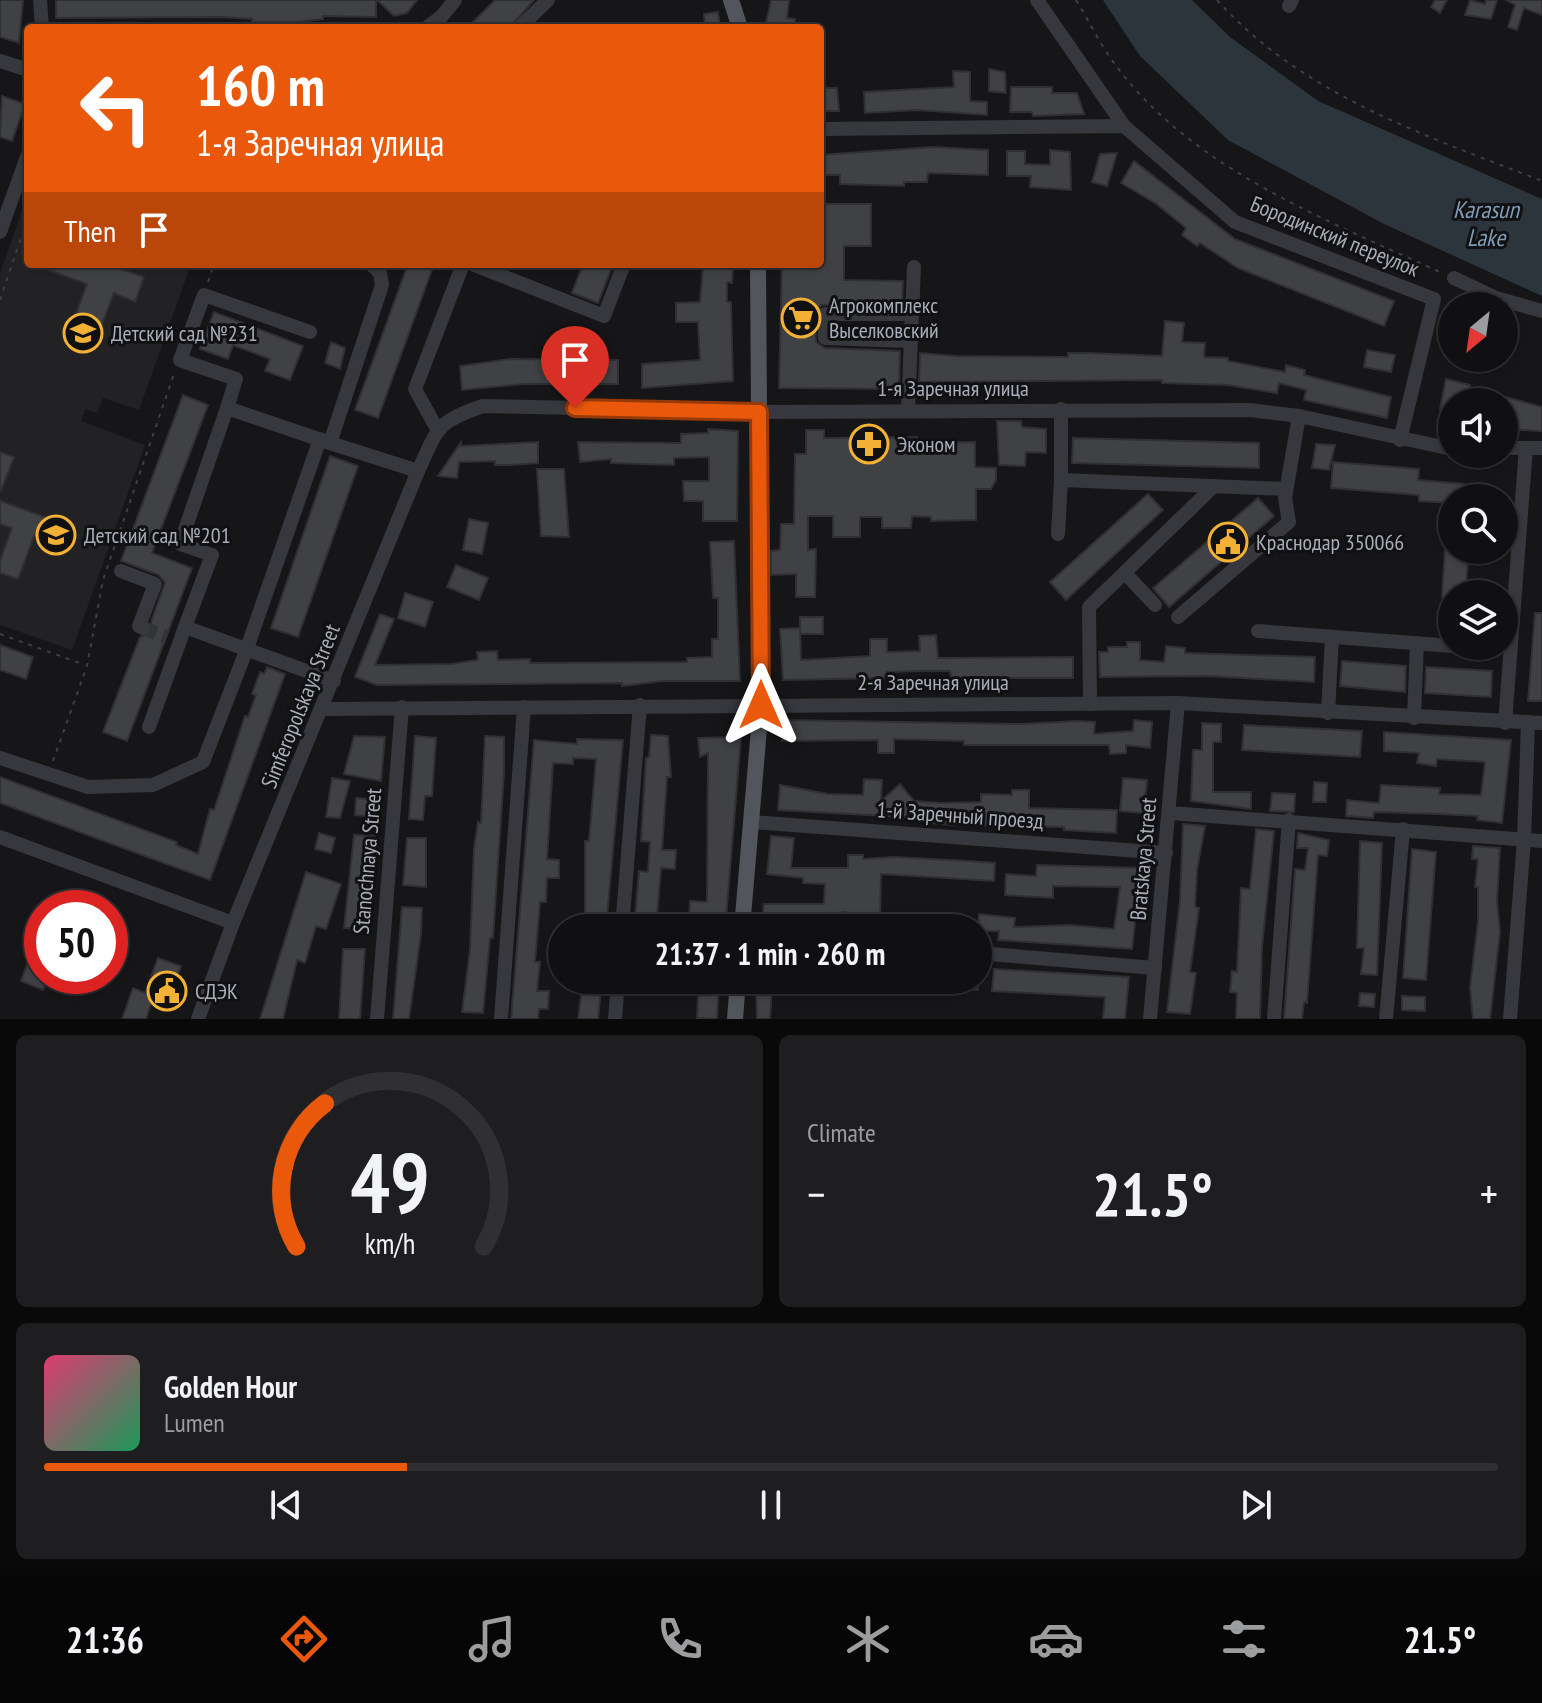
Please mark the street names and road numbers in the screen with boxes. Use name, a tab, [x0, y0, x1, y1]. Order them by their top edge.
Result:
street label: Бородинский переулок	[1247, 189, 1424, 283]
street label: 1-я Заречная улица	[877, 374, 1029, 402]
street label: Simferopolskaya Street	[254, 620, 346, 792]
street label: 2-я Заречная улица	[857, 668, 1009, 696]
street label: Stanochnaya Street	[347, 787, 387, 935]
street label: 1-й Заречный проезд	[876, 795, 1045, 835]
street label: Bratskaya Street	[1124, 796, 1162, 922]

